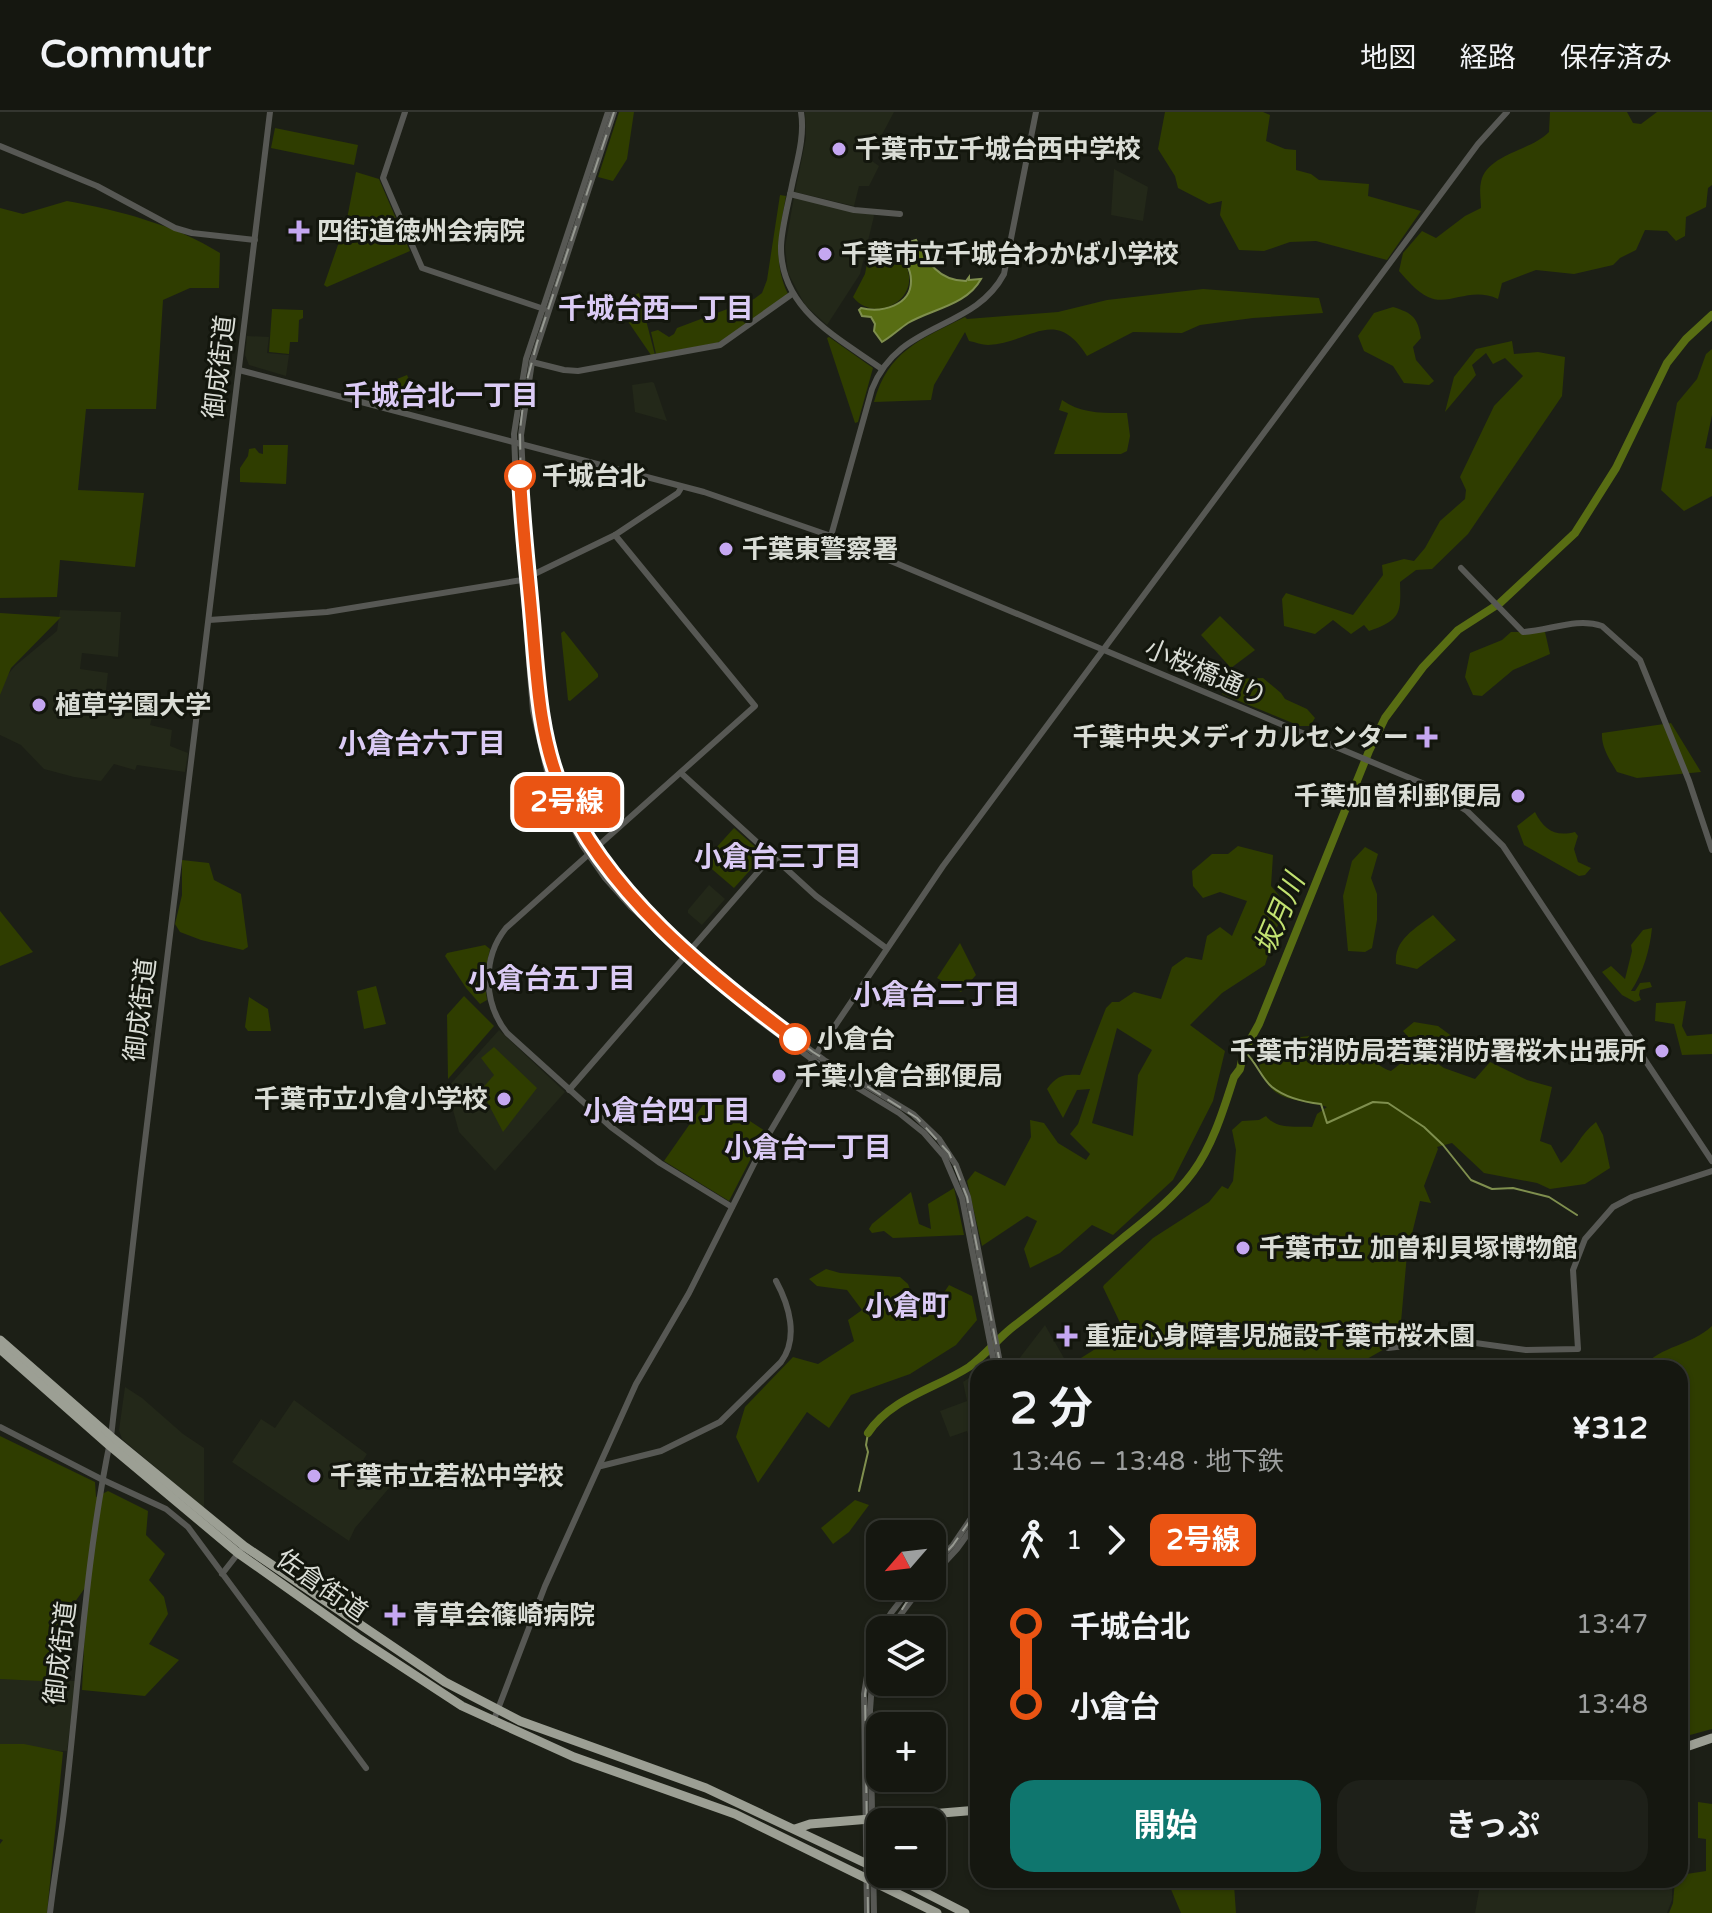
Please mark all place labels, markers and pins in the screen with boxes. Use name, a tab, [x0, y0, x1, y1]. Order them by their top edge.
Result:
place label: 千葉市立千城台西中学校	[855, 134, 1141, 165]
marker: 千葉市立千城台西中学校	[830, 140, 848, 158]
place label: 四街道徳州会病院	[317, 216, 525, 247]
marker: 四街道徳州会病院	[288, 220, 310, 242]
place label: 千葉市立千城台わかば小学校	[841, 239, 1179, 270]
marker: 千葉市立千城台わかば小学校	[816, 245, 834, 263]
marker: 千城台北	[505, 461, 535, 491]
place label: 千城台北	[542, 461, 646, 492]
place label: 千葉東警察署	[742, 534, 898, 565]
marker: 千葉東警察署	[717, 540, 735, 558]
place label: 植草学園大学	[55, 690, 211, 721]
marker: 植草学園大学	[30, 696, 48, 714]
place label: 千葉中央メディカルセンター	[1073, 722, 1409, 753]
marker: 千葉中央メディカルセンター	[1416, 726, 1438, 748]
place label: 千葉加曽利郵便局	[1294, 781, 1502, 812]
marker: 千葉加曽利郵便局	[1509, 787, 1527, 805]
marker: 小倉台	[780, 1024, 810, 1054]
place label: 小倉台	[817, 1024, 895, 1055]
place label: 千葉市消防局若葉消防署桜木出張所	[1230, 1036, 1646, 1067]
marker: 千葉市消防局若葉消防署桜木出張所	[1653, 1042, 1671, 1060]
place label: 千葉小倉台郵便局	[795, 1061, 1003, 1092]
marker: 千葉小倉台郵便局	[770, 1067, 788, 1085]
place label: 千葉市立小倉小学校	[254, 1084, 488, 1115]
marker: 千葉市立小倉小学校	[495, 1090, 513, 1108]
place label: 千葉市立 加曽利貝塚博物館	[1259, 1233, 1578, 1264]
marker: 千葉市立 加曽利貝塚博物館	[1234, 1239, 1252, 1257]
place label: 重症心身障害児施設千葉市桜木園	[1085, 1321, 1475, 1352]
marker: 重症心身障害児施設千葉市桜木園	[1056, 1325, 1078, 1347]
place label: 千葉市立若松中学校	[330, 1461, 564, 1492]
marker: 千葉市立若松中学校	[305, 1467, 323, 1485]
place label: 青草会篠崎病院	[413, 1600, 595, 1631]
marker: 青草会篠崎病院	[384, 1604, 406, 1626]

